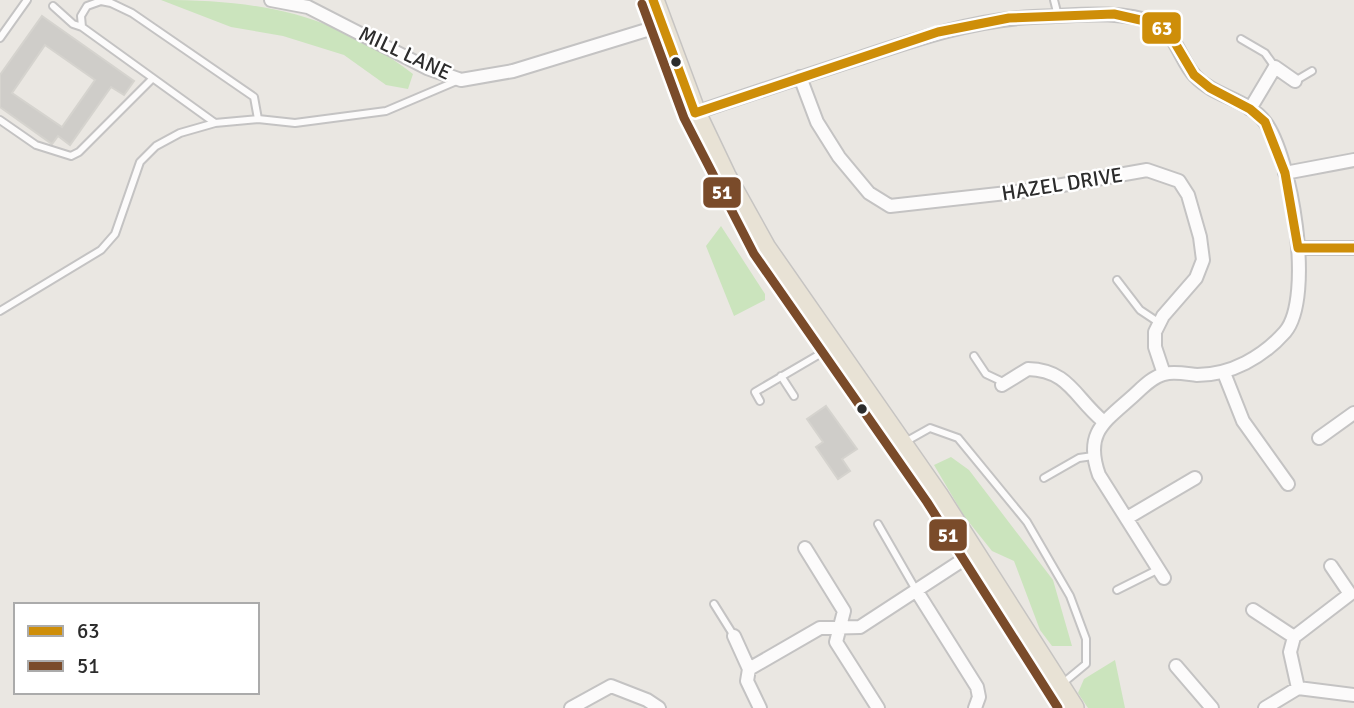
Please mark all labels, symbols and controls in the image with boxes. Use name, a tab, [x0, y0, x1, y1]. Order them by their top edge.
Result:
line badge: 63	[1141, 11, 1182, 45]
text: 63	[1152, 17, 1172, 41]
street label: MILL LANE	[355, 20, 455, 86]
unlabelled marker	[669, 55, 683, 69]
street label: HAZEL DRIVE	[1000, 162, 1124, 206]
line badge: 51	[702, 176, 742, 209]
text: 51	[712, 181, 732, 205]
unlabelled marker	[855, 402, 869, 416]
line badge: 51	[928, 518, 968, 552]
text: 51	[938, 524, 958, 548]
legend	[14, 603, 259, 694]
text: 63	[77, 618, 100, 644]
text: 51	[77, 653, 100, 679]

